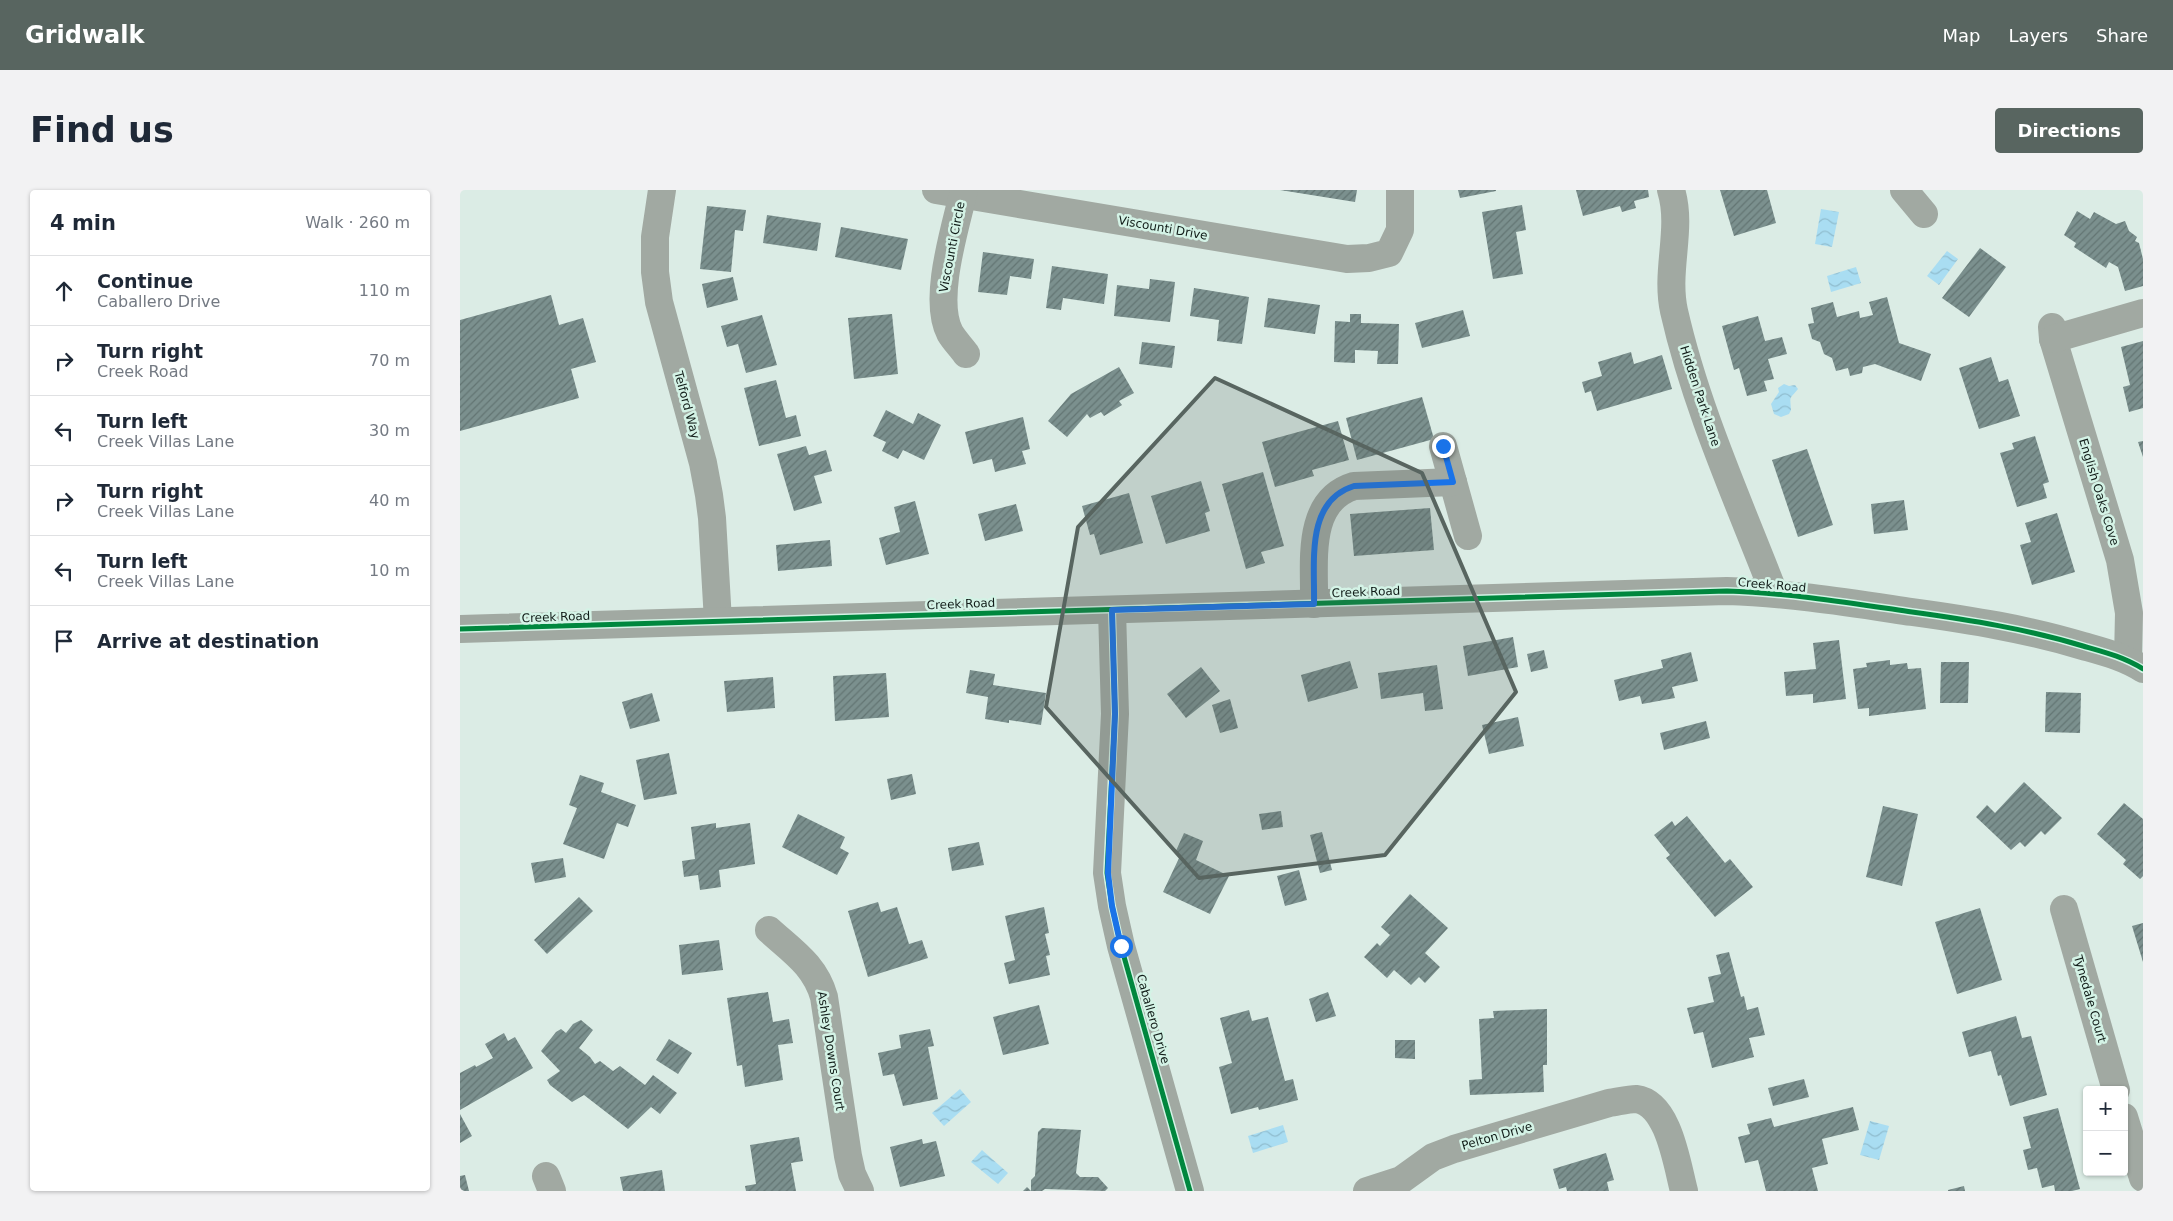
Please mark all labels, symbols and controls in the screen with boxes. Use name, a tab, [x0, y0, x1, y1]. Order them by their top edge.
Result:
text: Gridwalk	[25, 21, 145, 49]
text: Map	[1942, 25, 1980, 46]
text: Layers	[2008, 25, 2068, 46]
text: Share	[2096, 25, 2148, 46]
button: Directions	[1995, 108, 2143, 153]
text: Find us	[30, 110, 174, 150]
street label: Viscounti Circle	[936, 200, 968, 294]
text: 4 min	[50, 211, 116, 235]
text: Walk · 260 m	[305, 213, 410, 232]
street label: Viscounti Drive	[1117, 213, 1209, 243]
text: Continue	[97, 270, 193, 292]
icon: ahead	[50, 277, 78, 305]
text: 110 m	[359, 281, 410, 300]
text: Caballero Drive	[97, 292, 220, 311]
text: Turn right	[97, 340, 203, 362]
street label: Hidden Park Lane	[1677, 344, 1723, 448]
icon: right	[50, 347, 78, 375]
text: 70 m	[369, 351, 410, 370]
text: Creek Road	[97, 362, 189, 381]
street label: Telford Way	[671, 369, 703, 440]
text: Turn left	[97, 410, 188, 432]
icon: left	[50, 417, 78, 445]
text: 30 m	[369, 421, 410, 440]
text: Creek Villas Lane	[97, 432, 234, 451]
route end	[1432, 435, 1455, 458]
street label: English Oaks Cove	[2076, 437, 2122, 547]
text: Turn right	[97, 480, 203, 502]
icon: right	[50, 487, 78, 515]
text: 40 m	[369, 491, 410, 510]
text: Creek Villas Lane	[97, 502, 234, 521]
text: Turn left	[97, 550, 188, 572]
icon: left	[50, 557, 78, 585]
text: 10 m	[369, 561, 410, 580]
text: Creek Villas Lane	[97, 572, 234, 591]
street label: Creek Road	[1737, 575, 1807, 595]
street label: Creek Road	[1331, 584, 1401, 600]
street label: Creek Road	[926, 596, 996, 612]
street label: Creek Road	[521, 609, 591, 625]
icon: arrive	[50, 627, 78, 655]
text: Arrive at destination	[97, 630, 319, 652]
route start	[1110, 935, 1133, 958]
street label: Tynedale Court	[2071, 953, 2109, 1044]
street label: Caballero Drive	[1134, 973, 1172, 1065]
street label: Ashley Downs Court	[815, 990, 847, 1112]
map controls	[2083, 1086, 2128, 1176]
button: +	[2083, 1086, 2128, 1131]
street label: Pelton Drive	[1460, 1119, 1534, 1153]
button: −	[2083, 1131, 2128, 1176]

